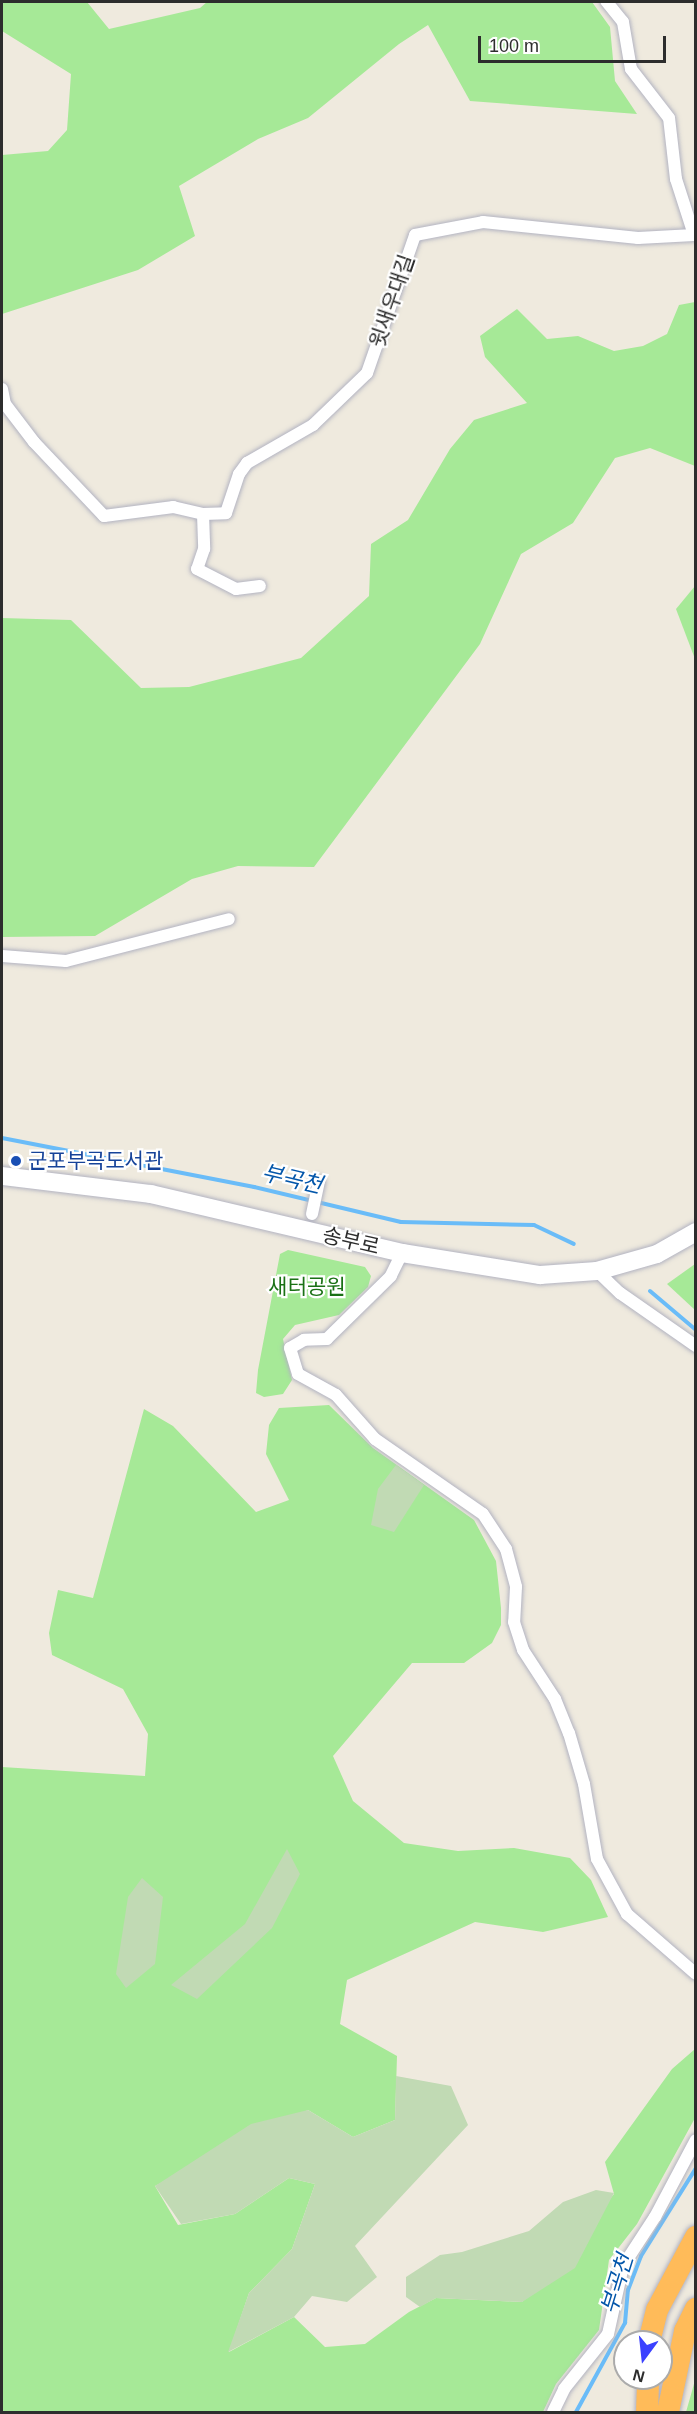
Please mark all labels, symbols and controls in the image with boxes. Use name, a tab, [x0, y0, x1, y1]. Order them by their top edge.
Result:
scale bar	[481, 24, 668, 62]
text: 100 m	[489, 36, 539, 56]
street label: 윗새우대길	[364, 251, 420, 351]
place label: 군포부곡도서관	[28, 1148, 163, 1174]
marker: 군포부곡도서관	[9, 1154, 23, 1168]
water label: 부곡천	[259, 1159, 325, 1199]
street label: 송부로	[320, 1222, 382, 1260]
park label: 새터공원	[268, 1274, 346, 1300]
water label: 부곡천	[596, 2251, 638, 2317]
north arrow	[613, 2330, 673, 2390]
text: N	[631, 2366, 647, 2386]

